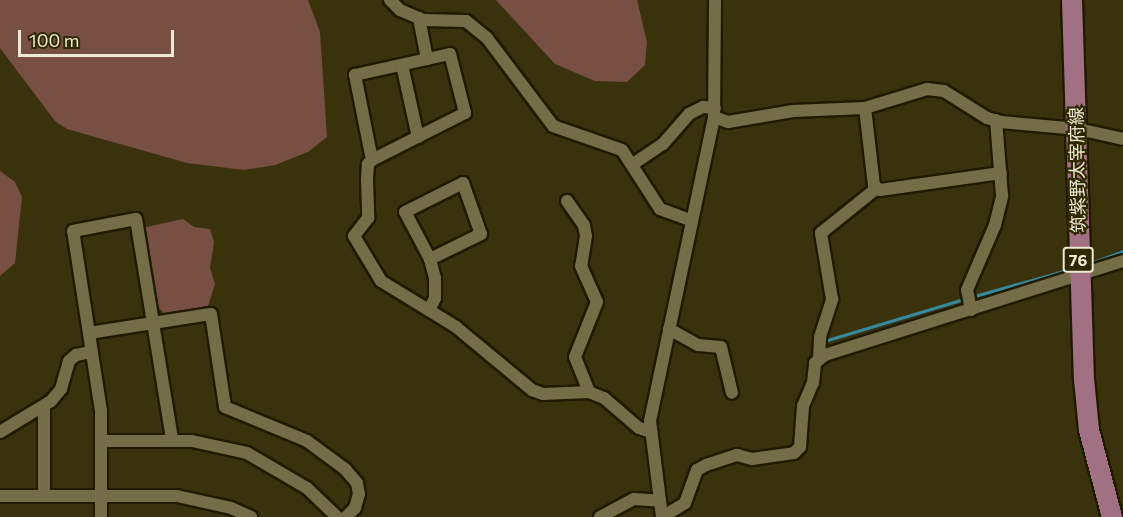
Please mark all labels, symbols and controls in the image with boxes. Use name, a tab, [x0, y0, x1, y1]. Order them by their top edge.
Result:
scale bar	[21, 18, 177, 56]
text: 100 m	[29, 29, 79, 51]
street label: 筑紫野太宰府線	[1065, 107, 1089, 233]
road number: 76	[1062, 247, 1094, 273]

